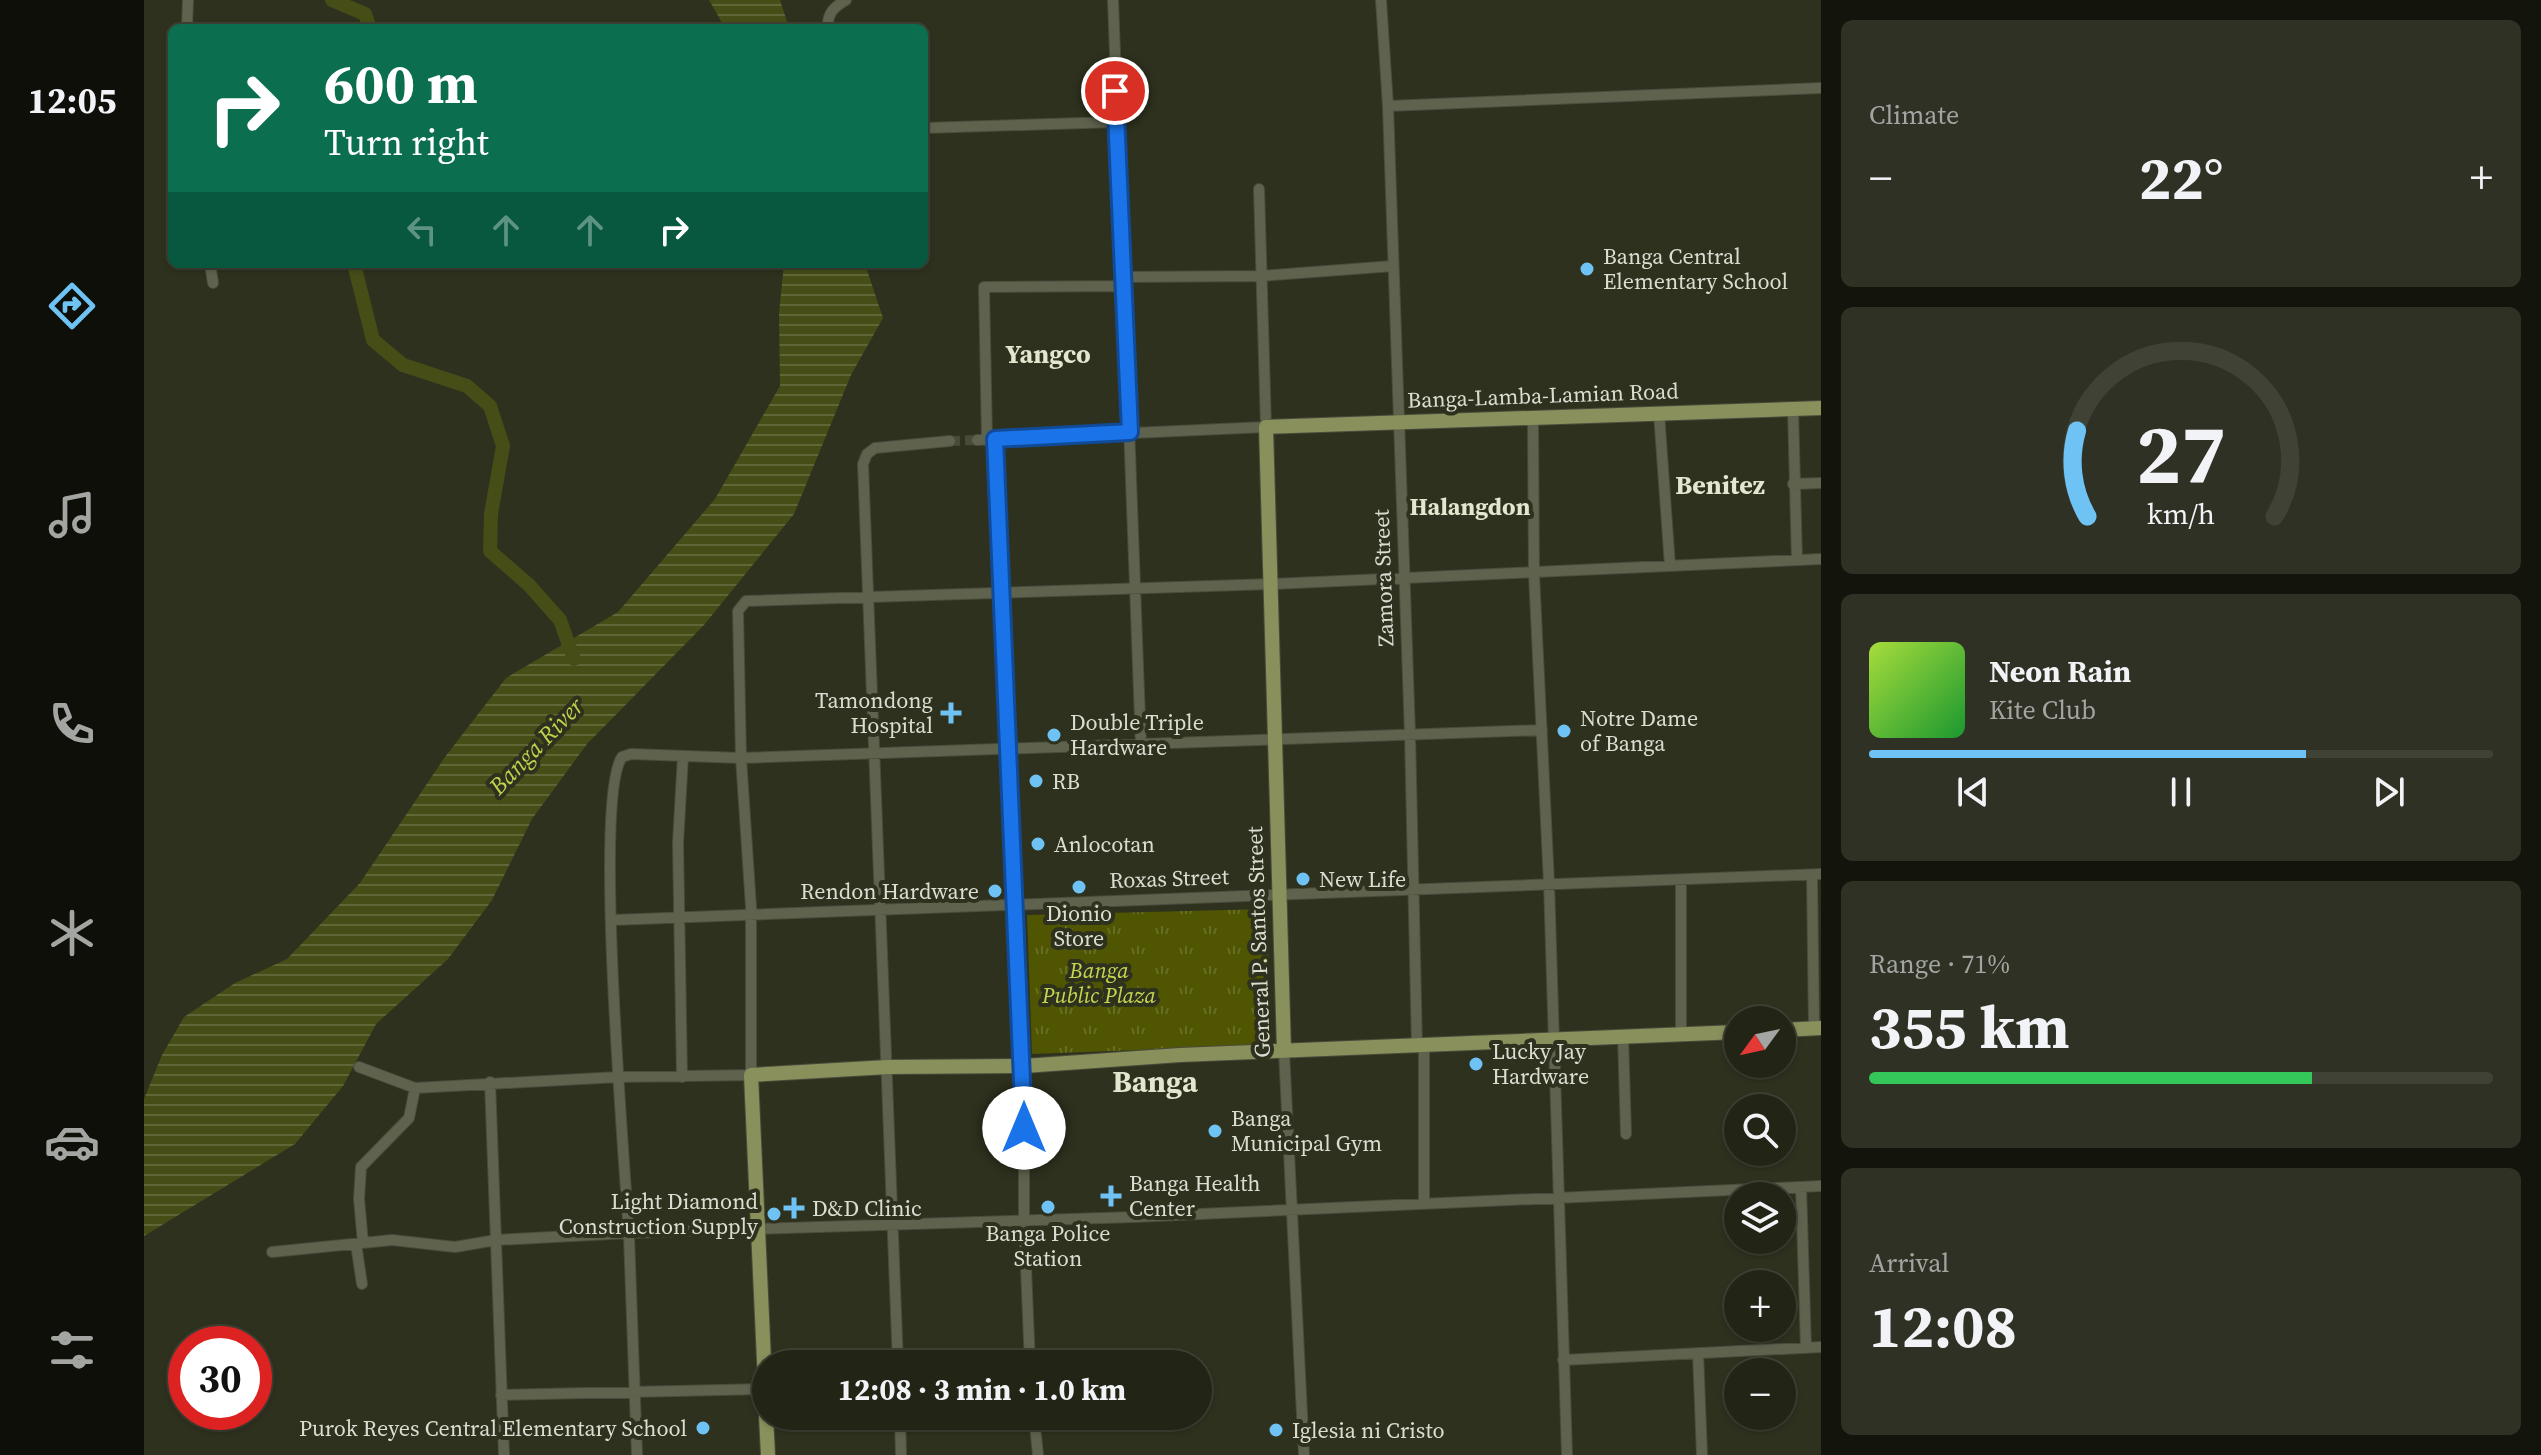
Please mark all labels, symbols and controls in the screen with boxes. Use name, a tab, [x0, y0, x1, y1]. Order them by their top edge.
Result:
text: 600 m	[324, 45, 478, 122]
icon: right	[192, 56, 296, 160]
pin	[1081, 57, 1149, 125]
icon: arrive	[1093, 69, 1137, 113]
text: 12:05	[28, 76, 116, 125]
text: Climate	[1869, 97, 1959, 133]
text: Turn right	[324, 118, 489, 167]
text: 22°	[2139, 137, 2223, 219]
text: −	[1869, 147, 1892, 208]
text: +	[2470, 147, 2493, 208]
icon: left	[400, 208, 444, 252]
icon: ahead	[484, 208, 528, 252]
icon: ahead	[568, 208, 612, 252]
icon: right	[652, 208, 696, 252]
place label: Banga Central Elementary School	[1603, 241, 1788, 296]
marker: Banga Central Elementary School	[1578, 260, 1596, 278]
icon: directions	[44, 278, 100, 334]
district label: Yangco	[1005, 336, 1091, 372]
street label: Banga-Lamba-Lamian Road	[1407, 375, 1680, 415]
text: 27	[2136, 396, 2226, 510]
district label: Benitez	[1675, 467, 1765, 503]
icon: music	[44, 487, 100, 543]
district label: Halangdon	[1410, 490, 1531, 523]
text: km/h	[2147, 494, 2215, 534]
street label: Zamora Street	[1366, 508, 1400, 647]
text: Neon Rain	[1989, 651, 2131, 692]
place label: Tamondong Hospital	[815, 685, 933, 740]
water label: Banga River	[481, 689, 592, 803]
text: Kite Club	[1989, 692, 2096, 728]
icon: phone	[44, 696, 100, 752]
marker: Tamondong Hospital	[940, 702, 962, 724]
place label: Notre Dame of Banga	[1580, 703, 1698, 758]
place label: Double Triple Hardware	[1070, 707, 1204, 762]
marker: Notre Dame of Banga	[1555, 722, 1573, 740]
marker: Double Triple Hardware	[1045, 726, 1063, 744]
place label: RB	[1052, 766, 1080, 796]
icon: previous	[1951, 770, 1995, 814]
icon: pause	[2159, 770, 2203, 814]
icon: next	[2367, 770, 2411, 814]
marker: RB	[1027, 772, 1045, 790]
street label: General P. Santos Street	[1239, 825, 1277, 1058]
place label: Anlocotan	[1054, 829, 1155, 859]
marker: Anlocotan	[1029, 835, 1047, 853]
street label: Roxas Street	[1109, 861, 1230, 895]
place label: New Life	[1319, 864, 1406, 894]
marker: New Life	[1294, 870, 1312, 888]
place label: Rendon Hardware	[800, 876, 979, 906]
marker: Dionio Store	[1070, 878, 1088, 896]
marker: Rendon Hardware	[986, 882, 1004, 900]
place label: Dionio Store	[1046, 898, 1112, 953]
icon: climate	[44, 905, 100, 961]
text: Range · 71%	[1869, 946, 2010, 982]
park label: Banga Public Plaza	[1041, 955, 1157, 1010]
text: 355 km	[1869, 986, 2070, 1068]
north arrow	[1724, 1006, 1796, 1078]
map controls	[1724, 1006, 1796, 1430]
place label: Lucky Jay Hardware	[1492, 1036, 1589, 1091]
marker: Lucky Jay Hardware	[1467, 1055, 1485, 1073]
district label: Banga	[1112, 1061, 1199, 1102]
position arrow	[982, 1086, 1066, 1170]
button: search	[1724, 1094, 1796, 1166]
place label: Banga Municipal Gym	[1231, 1103, 1382, 1158]
icon: car	[44, 1114, 100, 1170]
marker: Banga Municipal Gym	[1206, 1122, 1224, 1140]
place label: Banga Health Center	[1129, 1168, 1261, 1223]
button: layers	[1724, 1182, 1796, 1254]
marker: Banga Health Center	[1100, 1185, 1122, 1207]
place label: Light Diamond Construction Supply	[559, 1186, 759, 1241]
place label: D&D Clinic	[812, 1193, 922, 1223]
marker: D&D Clinic	[783, 1197, 805, 1219]
marker: Banga Police Station	[1039, 1198, 1057, 1216]
marker: Light Diamond Construction Supply	[765, 1205, 783, 1223]
place label: Banga Police Station	[986, 1218, 1110, 1273]
text: Arrival	[1869, 1245, 1949, 1281]
button: +	[1724, 1270, 1796, 1342]
text: 12:08	[1869, 1285, 2017, 1367]
icon: filters	[44, 1322, 100, 1378]
speed limit sign: 30	[168, 1326, 272, 1430]
button: −	[1724, 1358, 1796, 1430]
text: 12:08 · 3 min · 1.0 km	[838, 1369, 1126, 1410]
place label: Purok Reyes Central Elementary School	[299, 1413, 687, 1443]
place label: Iglesia ni Cristo	[1292, 1415, 1445, 1445]
marker: Purok Reyes Central Elementary School	[694, 1419, 712, 1437]
marker: Iglesia ni Cristo	[1267, 1421, 1285, 1439]

